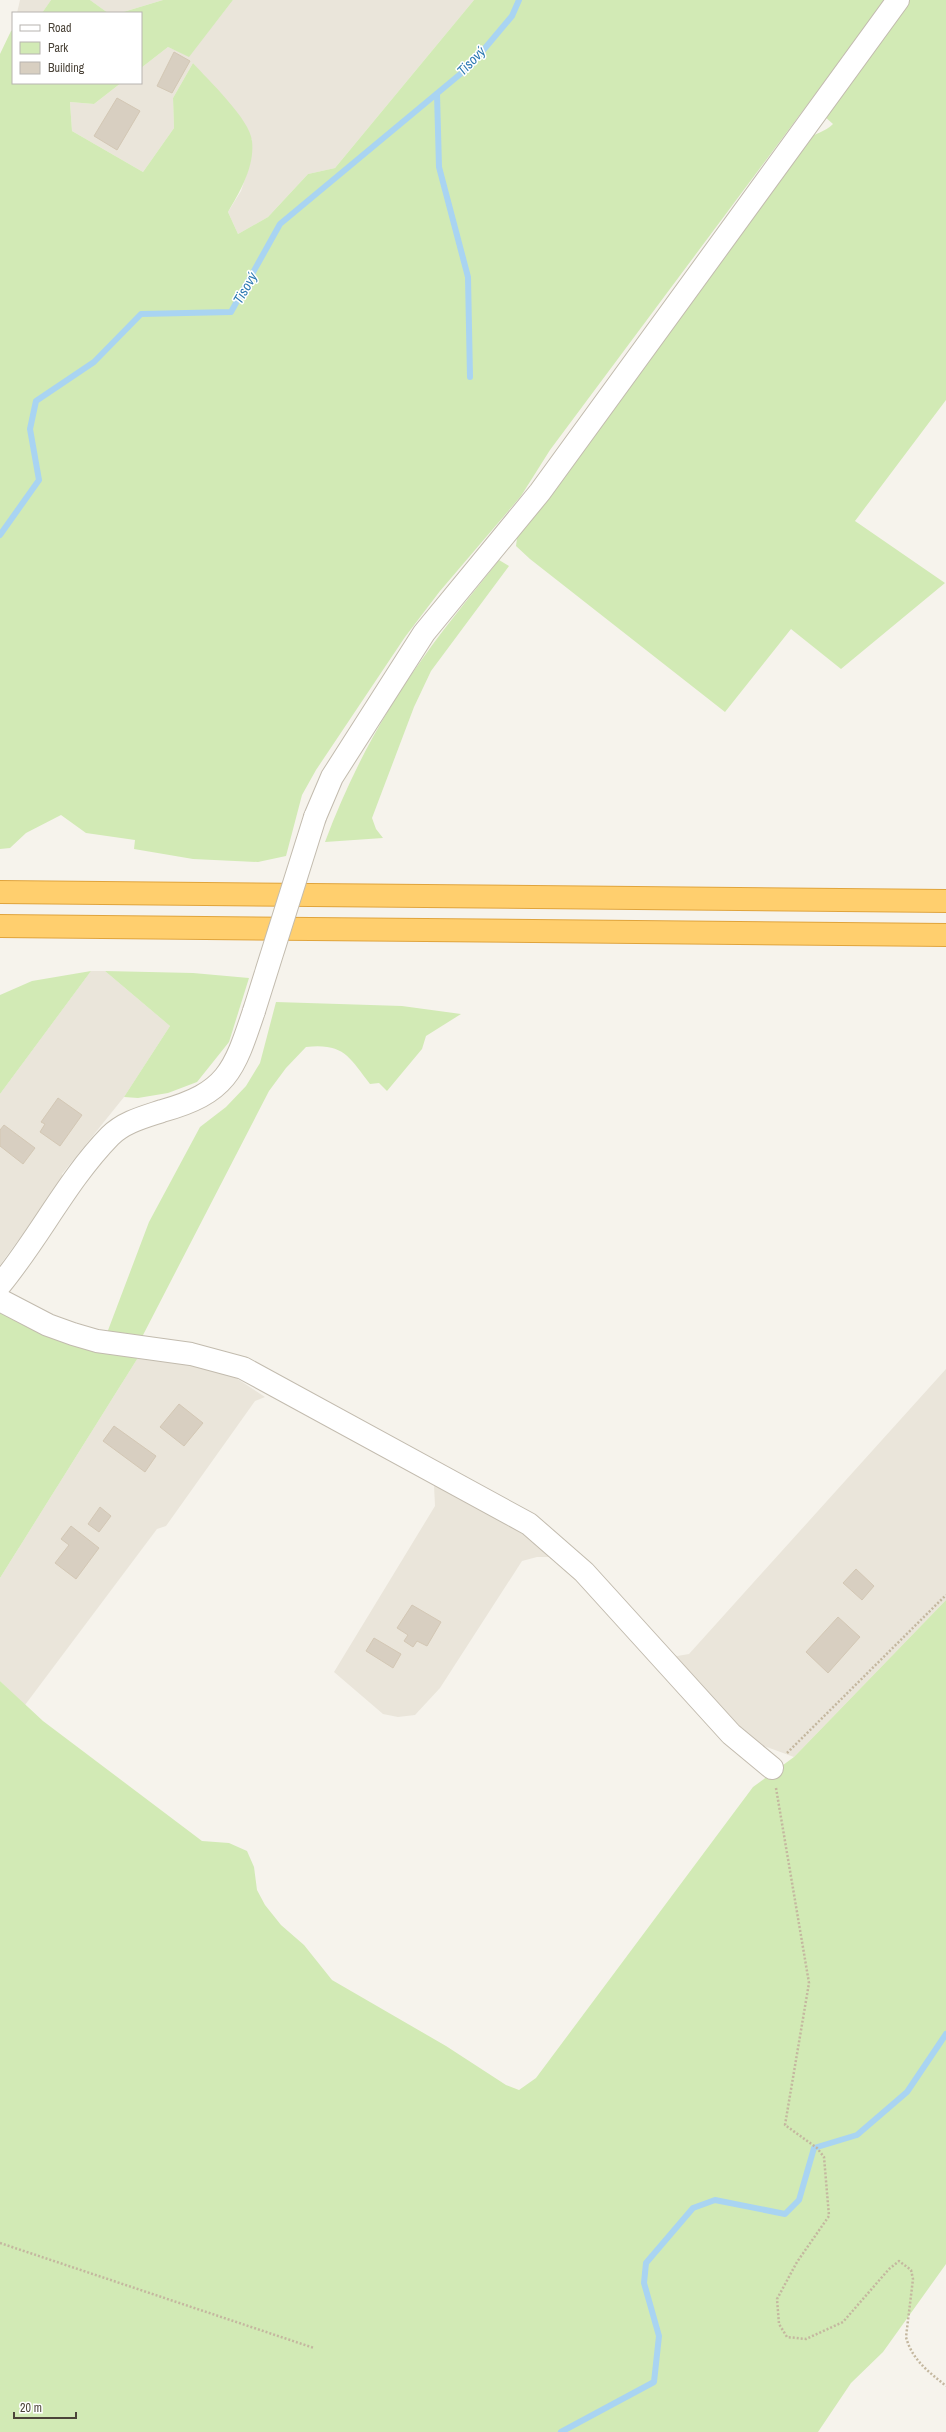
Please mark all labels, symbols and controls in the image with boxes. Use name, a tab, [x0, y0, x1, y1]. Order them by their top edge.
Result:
legend	[12, 12, 142, 84]
text: Road	[48, 20, 72, 36]
text: Park	[48, 40, 68, 56]
water label: Tisový	[453, 42, 490, 79]
text: Building	[48, 60, 85, 76]
water label: Tisový	[229, 268, 262, 307]
scale bar	[14, 2394, 76, 2420]
text: 20 m	[20, 2400, 42, 2416]

